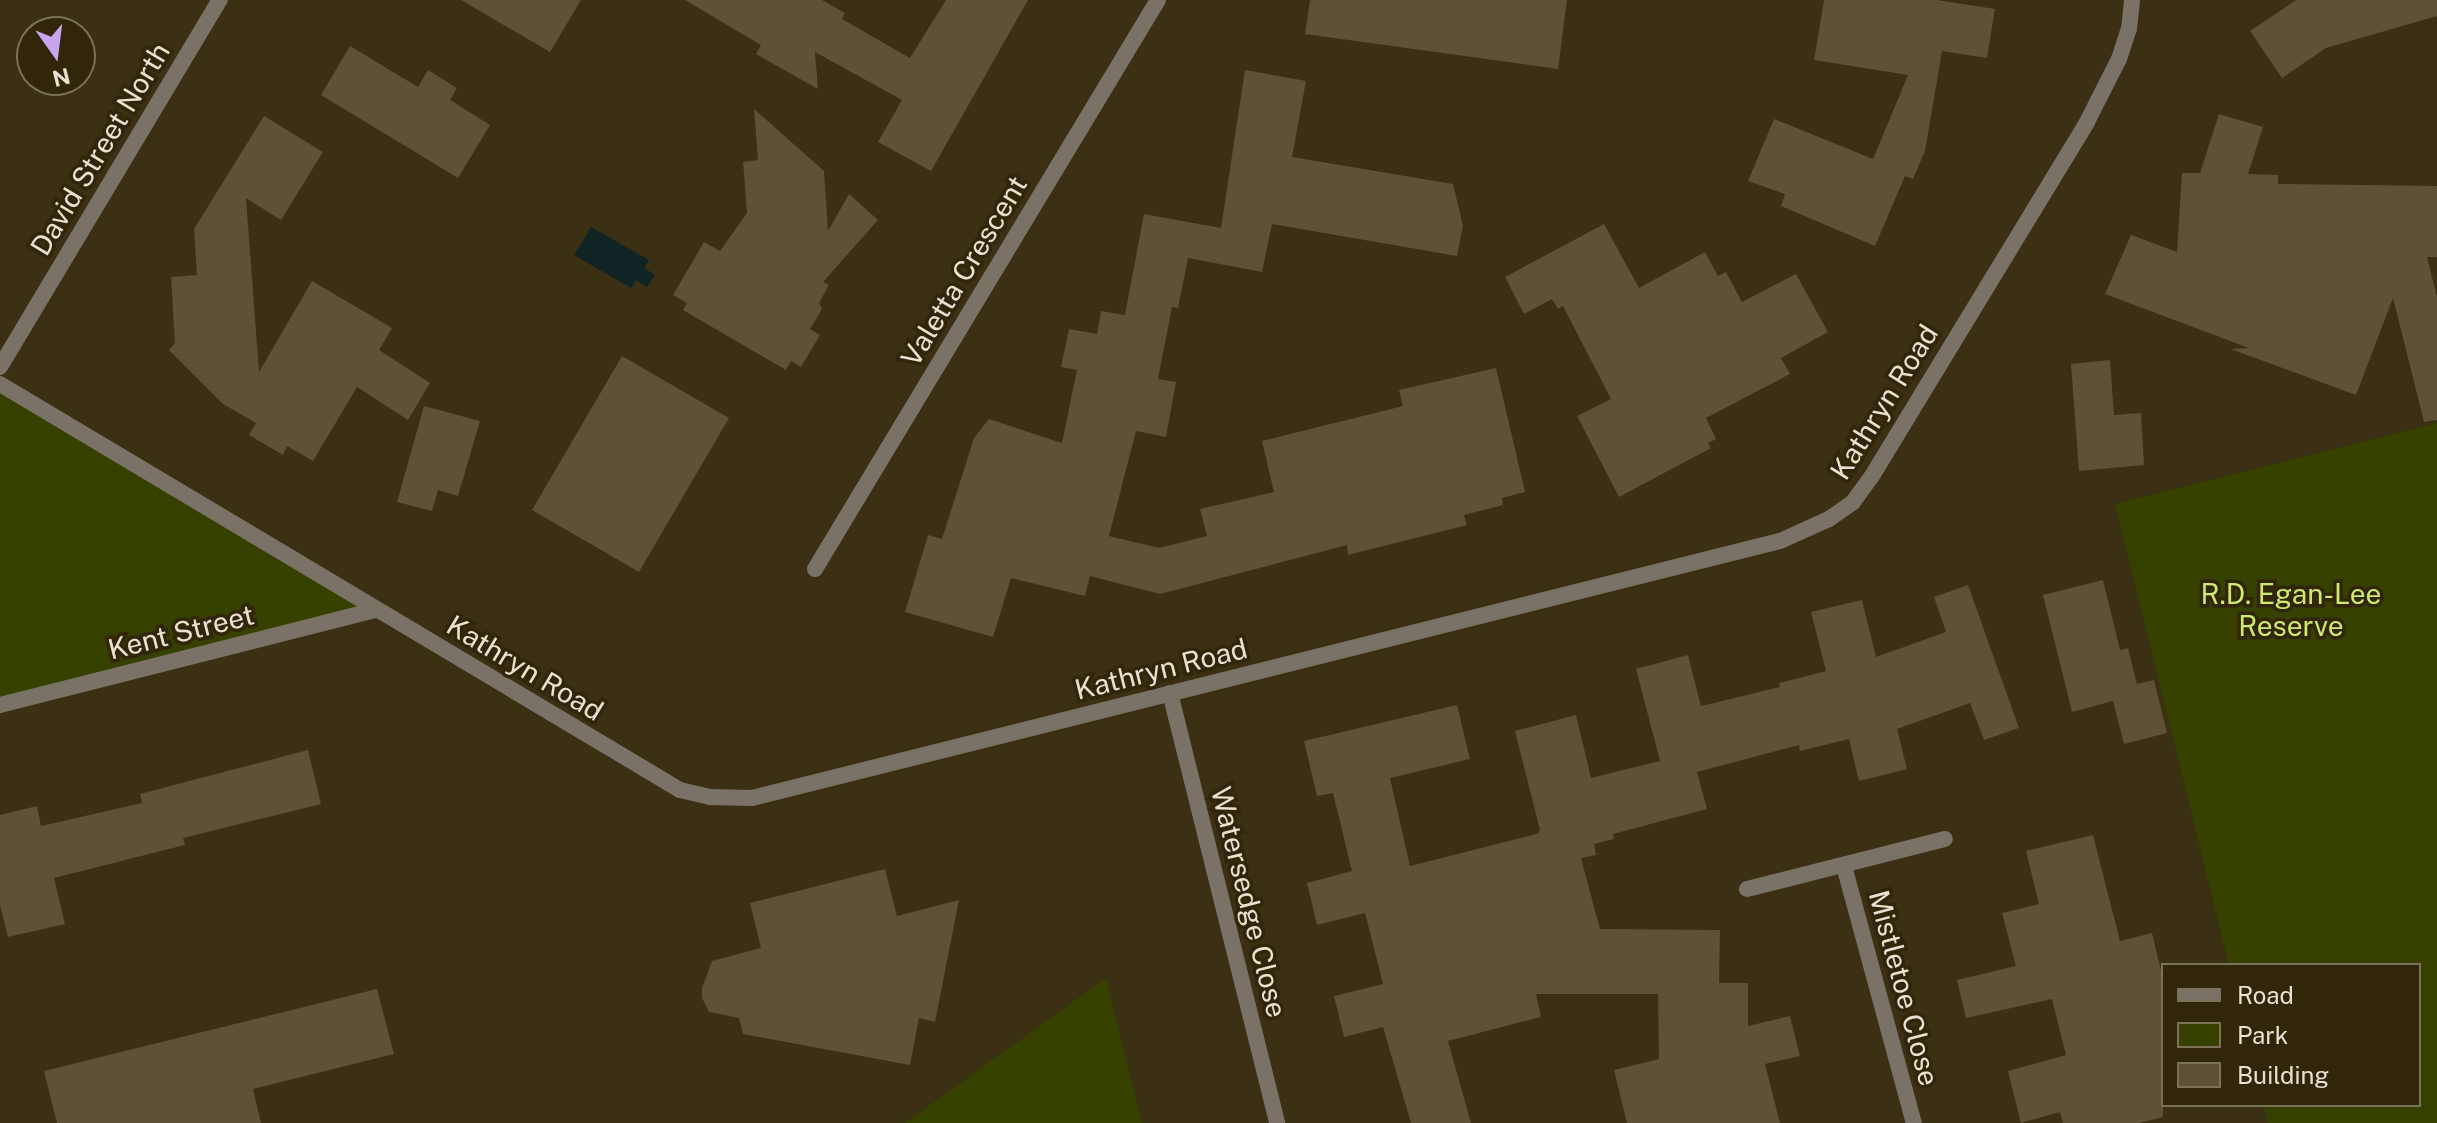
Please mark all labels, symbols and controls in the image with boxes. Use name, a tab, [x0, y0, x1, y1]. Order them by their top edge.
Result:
north arrow	[16, 16, 96, 96]
street label: David Street North	[23, 37, 177, 261]
street label: Valetta Crescent	[894, 170, 1034, 372]
street label: Kathryn Road	[1823, 318, 1945, 486]
park label: R.D. Egan-Lee Reserve	[2201, 577, 2381, 643]
street label: Kent Street	[105, 598, 257, 666]
street label: Kathryn Road	[441, 608, 609, 728]
street label: Kathryn Road	[1071, 631, 1251, 707]
street label: Watersedge Close	[1204, 783, 1294, 1021]
street label: Mistletoe Close	[1862, 886, 1946, 1090]
legend	[2161, 963, 2421, 1107]
text: Road	[2237, 981, 2294, 1009]
text: Park	[2237, 1021, 2288, 1049]
text: Building	[2237, 1061, 2329, 1089]

